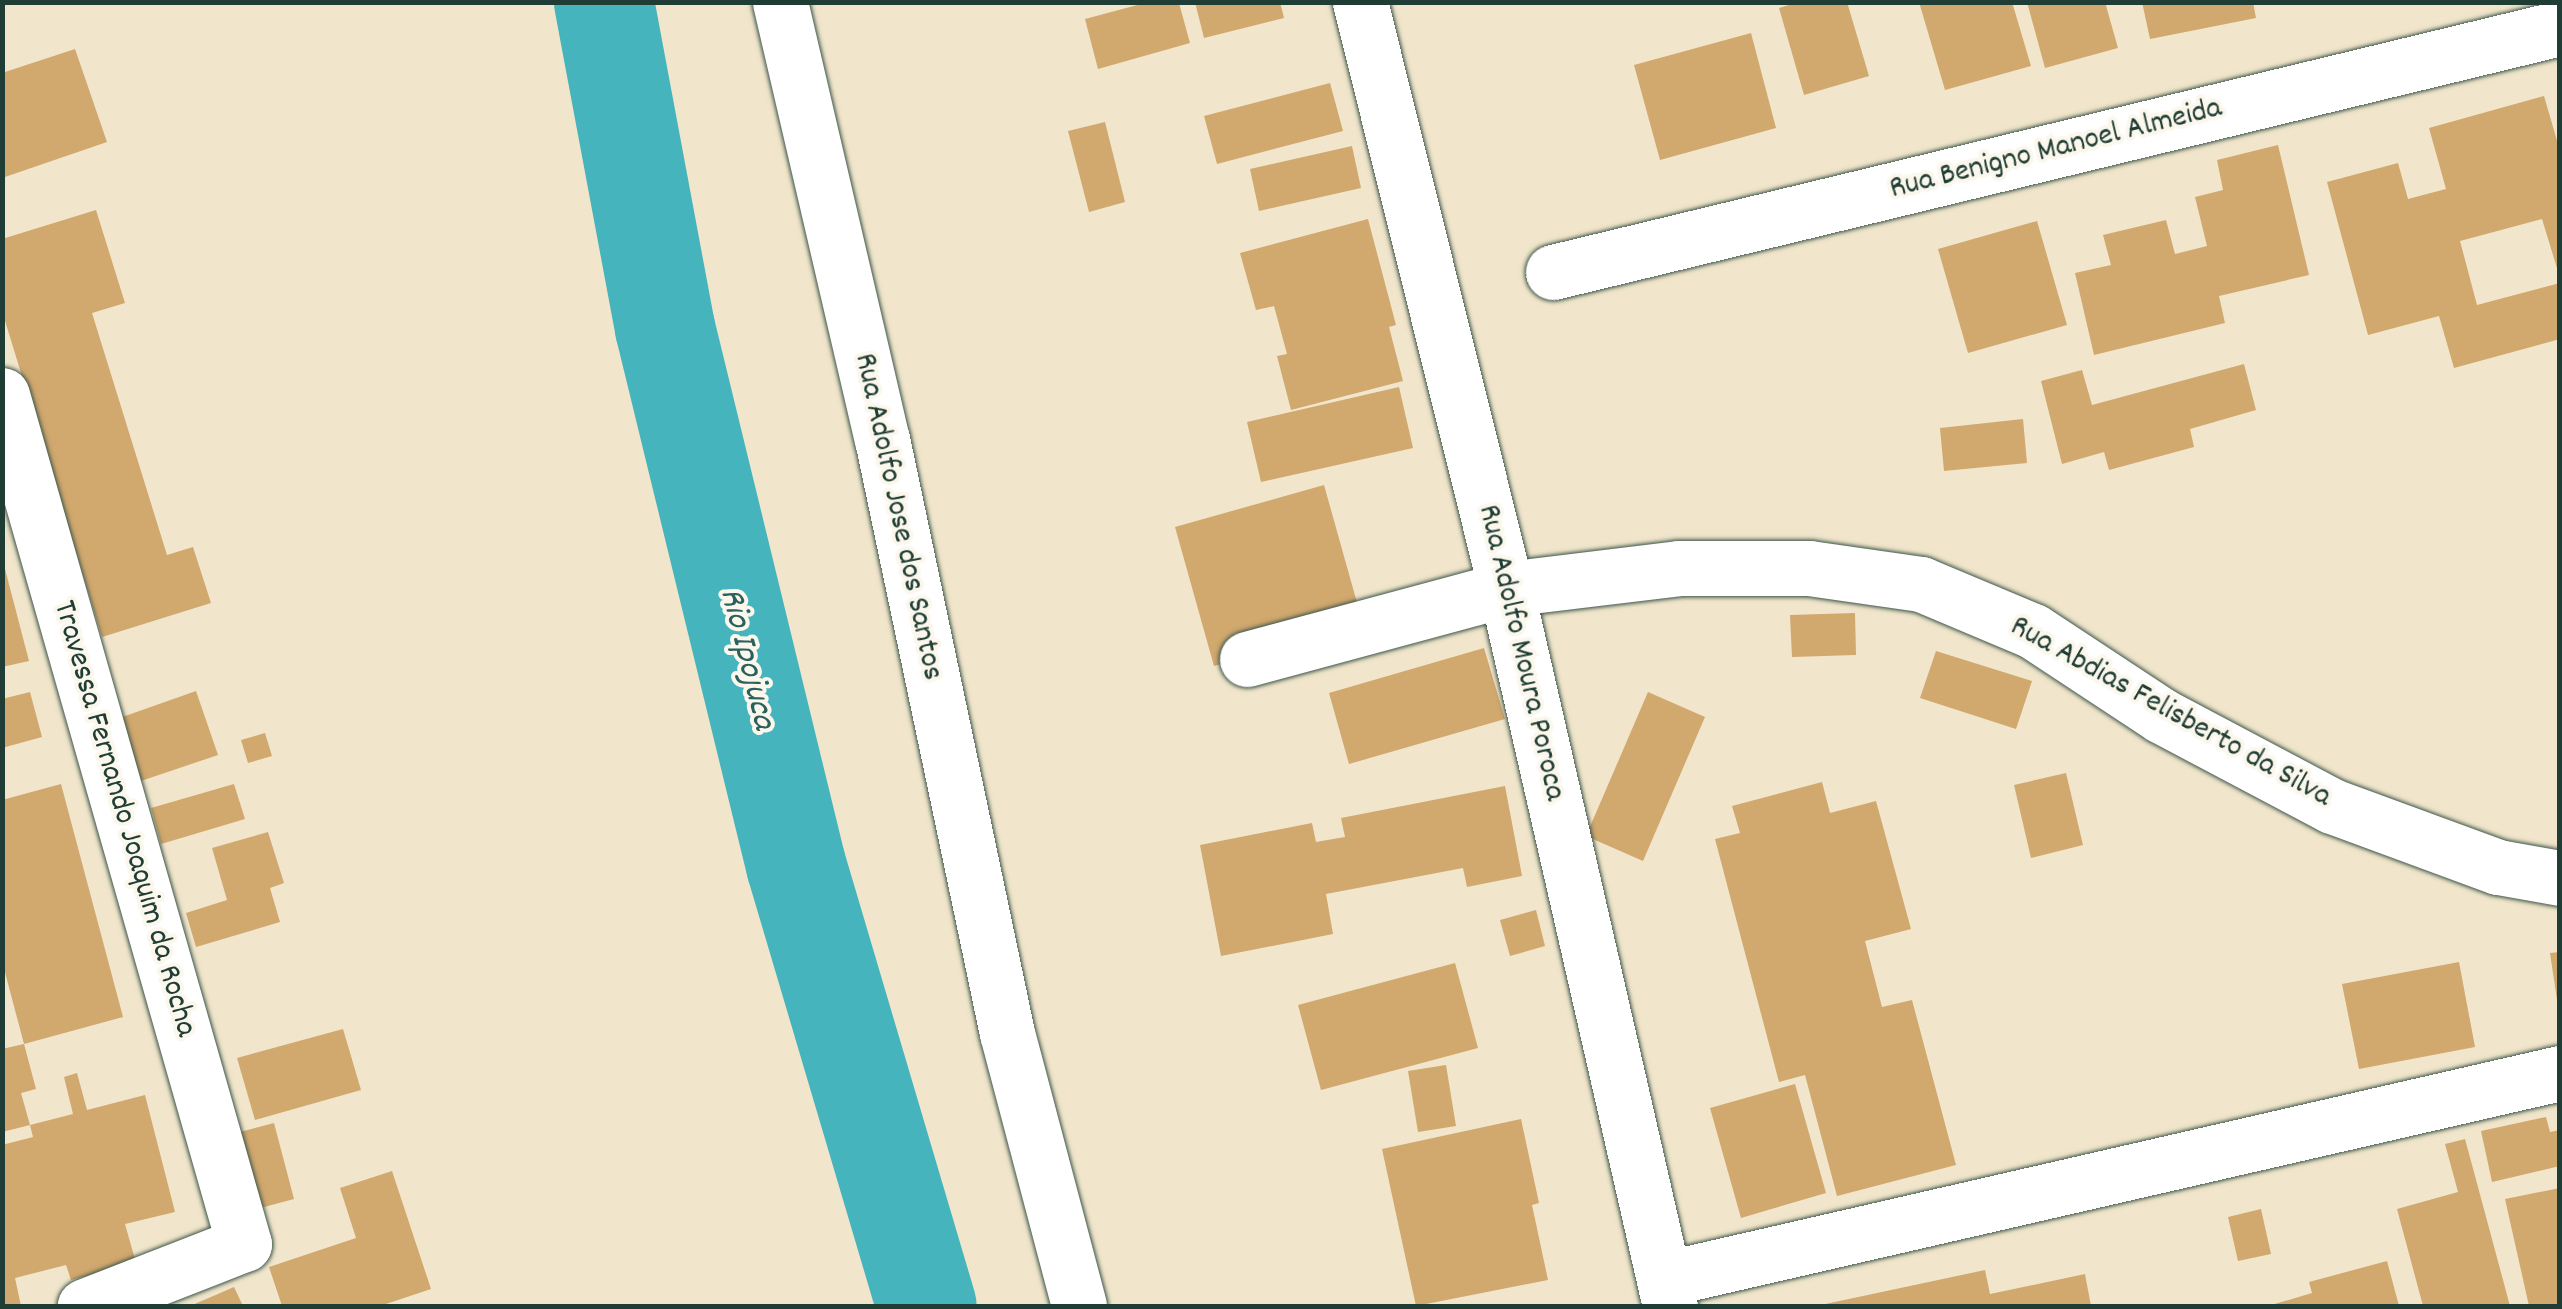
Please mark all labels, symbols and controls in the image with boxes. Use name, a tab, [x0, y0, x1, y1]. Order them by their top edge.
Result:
street label: Rua Benigno Manoel Almeida	[1886, 90, 2226, 210]
street label: Rua Adolfo Jose dos Santos	[844, 350, 950, 684]
street label: Rua Adolfo Moura Poroca	[1467, 501, 1573, 805]
water label: Rio Ipojuca	[708, 584, 784, 734]
street label: Travessa Fernando Joaquim da Rocha	[42, 597, 204, 1041]
street label: Rua Abdias Felisberto da Silva	[2003, 609, 2337, 817]

